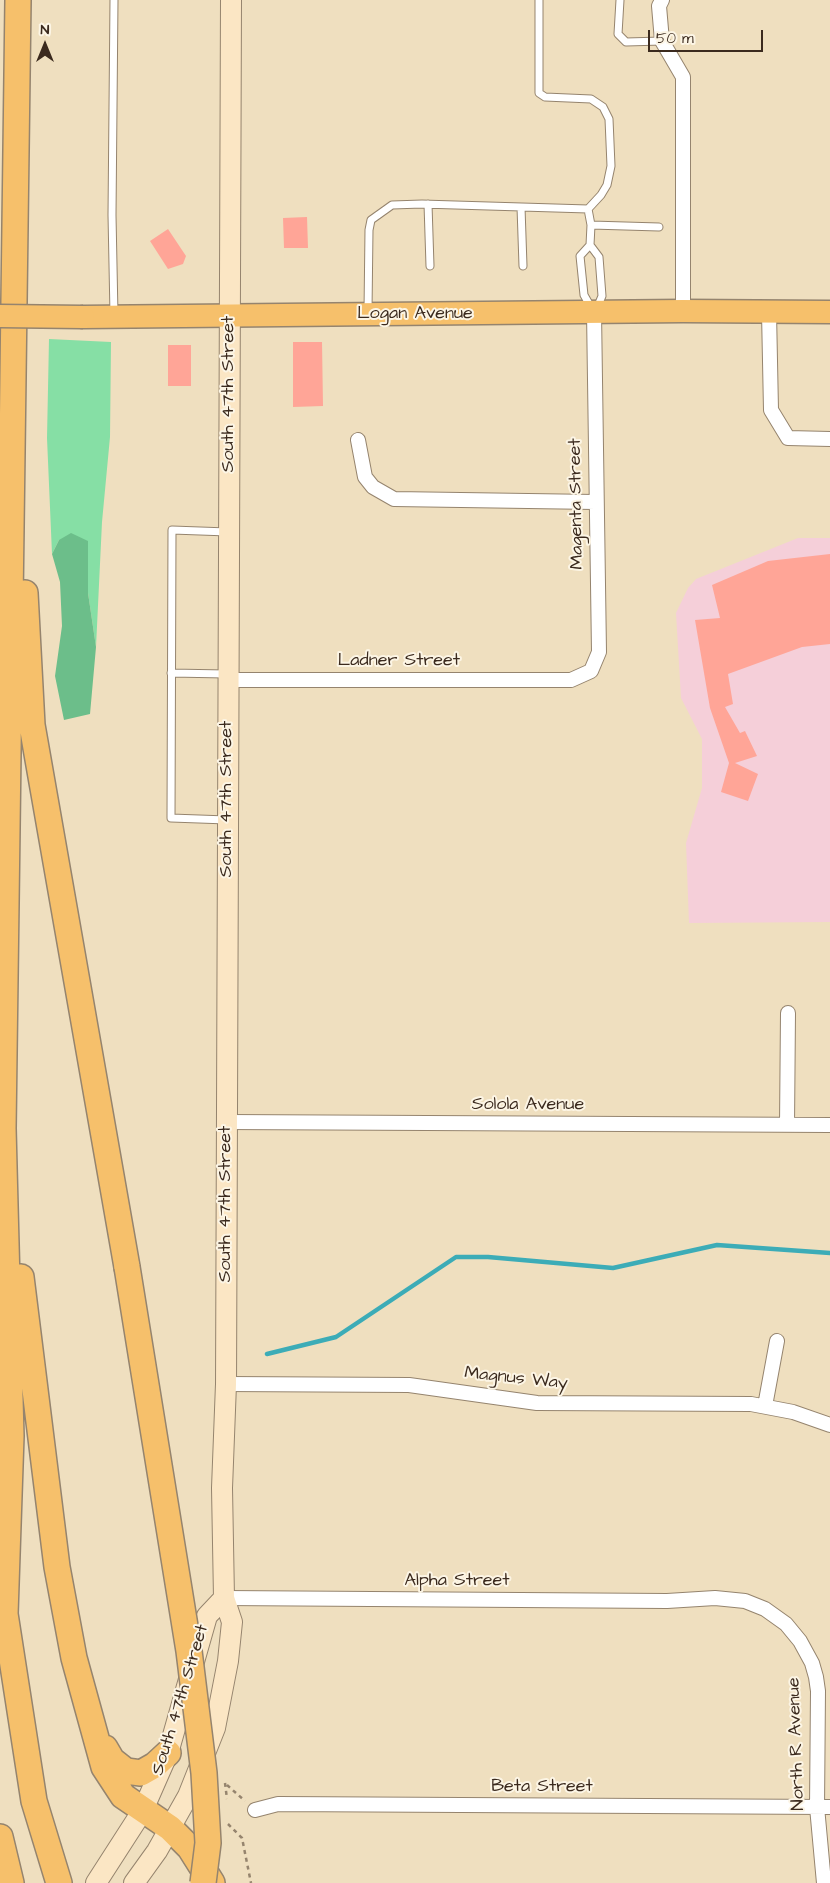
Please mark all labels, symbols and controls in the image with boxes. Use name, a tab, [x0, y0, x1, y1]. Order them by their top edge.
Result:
north arrow	[20, 20, 70, 70]
text: N	[41, 20, 49, 40]
scale bar	[650, 20, 765, 52]
text: 50 m	[656, 28, 694, 49]
street label: Logan Avenue	[357, 303, 473, 325]
street label: South 47th Street	[218, 316, 240, 472]
street label: Magenta Street	[565, 438, 589, 570]
street label: Ladner Street	[338, 650, 460, 672]
street label: South 47th Street	[216, 721, 238, 877]
street label: Solola Avenue	[472, 1094, 584, 1116]
street label: South 47th Street	[215, 1126, 237, 1282]
street label: Magnus Way	[463, 1363, 569, 1395]
street label: Alpha Street	[404, 1570, 510, 1592]
street label: South 47th Street	[148, 1622, 214, 1778]
street label: North R Avenue	[784, 1677, 810, 1811]
street label: Beta Street	[491, 1776, 593, 1798]

